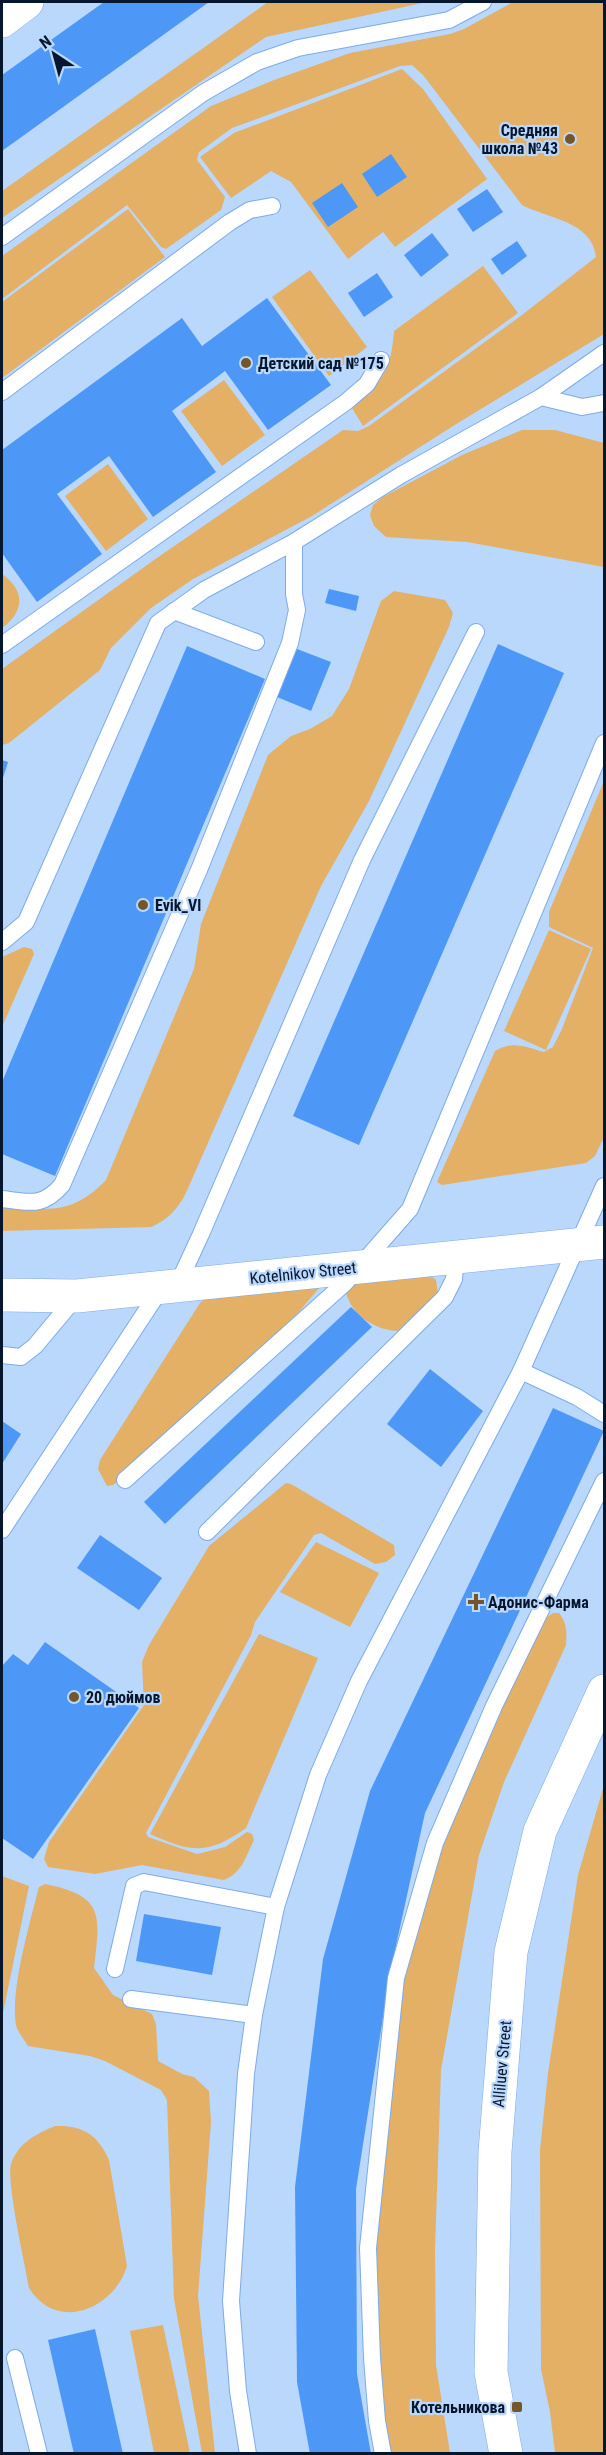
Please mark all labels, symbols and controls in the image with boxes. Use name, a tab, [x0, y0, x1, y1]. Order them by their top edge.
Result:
north arrow	[24, 24, 84, 84]
text: N	[36, 32, 55, 53]
place label: Средняя школа №43	[482, 121, 558, 158]
marker: Средняя школа №43	[563, 132, 577, 146]
place label: Детский сад №175	[258, 354, 384, 373]
marker: Детский сад №175	[239, 356, 253, 370]
place label: Evik_Vl	[155, 896, 201, 915]
marker: Evik_Vl	[136, 898, 150, 912]
street label: Kotelnikov Street	[249, 1258, 357, 1288]
place label: Адонис-Фарма	[488, 1593, 589, 1612]
marker: Адонис-Фарма	[469, 1595, 483, 1609]
place label: 20 дюймов	[86, 1688, 161, 1707]
marker: 20 дюймов	[67, 1690, 81, 1704]
street label: Alliluev Street	[489, 2020, 515, 2108]
place label: Котельникова	[411, 2398, 505, 2417]
marker: Котельникова	[510, 2400, 524, 2414]

